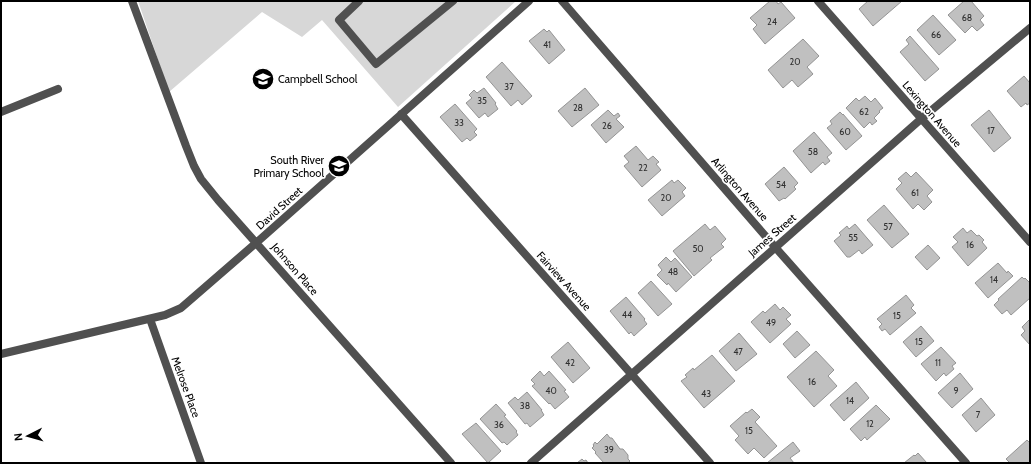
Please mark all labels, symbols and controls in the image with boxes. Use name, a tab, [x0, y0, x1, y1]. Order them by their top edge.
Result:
house number: 68	[962, 12, 972, 23]
house number: 24	[767, 16, 777, 27]
house number: 66	[931, 29, 941, 40]
house number: 41	[543, 39, 551, 50]
house number: 20	[790, 56, 801, 67]
school or university icon: Campbell School	[250, 66, 276, 92]
place label: Campbell School	[278, 72, 358, 86]
street label: Lexington Avenue	[899, 78, 965, 150]
house number: 37	[504, 81, 514, 92]
house number: 35	[477, 95, 487, 106]
house number: 28	[573, 102, 583, 113]
house number: 62	[859, 106, 869, 117]
house number: 33	[454, 117, 464, 128]
house number: 26	[602, 120, 612, 131]
house number: 17	[987, 125, 995, 136]
house number: 60	[839, 126, 851, 137]
house number: 58	[808, 146, 818, 157]
place label: South River Primary School	[253, 153, 325, 180]
school or university icon: South River Primary School	[326, 153, 352, 179]
street label: Arlington Avenue	[708, 154, 772, 224]
house number: 22	[638, 162, 648, 173]
house number: 54	[776, 179, 786, 190]
street label: David Street	[253, 183, 305, 232]
house number: 61	[911, 187, 919, 198]
house number: 20	[661, 192, 672, 203]
street label: James Street	[745, 210, 799, 260]
house number: 57	[883, 221, 893, 232]
house number: 55	[848, 232, 858, 243]
street label: Johnson Place	[268, 239, 322, 298]
house number: 16	[966, 239, 974, 250]
house number: 50	[692, 243, 704, 254]
street label: Fairview Avenue	[534, 248, 595, 314]
house number: 48	[668, 266, 678, 277]
house number: 14	[990, 274, 998, 285]
house number: 44	[622, 309, 632, 320]
house number: 15	[893, 310, 901, 321]
house number: 49	[766, 317, 776, 328]
house number: 15	[915, 336, 923, 347]
house number: 47	[733, 346, 743, 357]
street label: Melrose Place	[169, 355, 204, 420]
house number: 42	[565, 357, 575, 368]
house number: 11	[935, 357, 941, 368]
house number: 16	[808, 376, 816, 387]
house number: 40	[545, 385, 557, 396]
house number: 9	[953, 385, 959, 396]
house number: 43	[701, 388, 711, 399]
house number: 14	[846, 395, 854, 406]
house number: 38	[520, 400, 530, 411]
house number: 7	[976, 409, 981, 420]
north arrow	[8, 416, 48, 456]
house number: 12	[866, 418, 874, 429]
house number: 36	[494, 419, 504, 430]
house number: 15	[745, 425, 753, 436]
text: N	[11, 432, 25, 442]
house number: 39	[604, 444, 614, 455]

